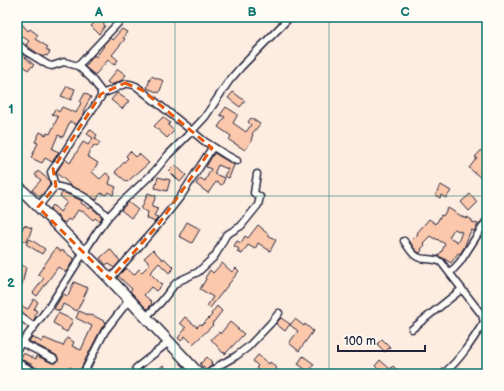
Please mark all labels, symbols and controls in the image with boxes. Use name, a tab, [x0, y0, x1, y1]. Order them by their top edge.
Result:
text: A	[94, 4, 103, 20]
text: B	[247, 4, 257, 20]
text: C	[400, 4, 410, 20]
text: 1	[8, 101, 14, 117]
text: 2	[7, 275, 15, 291]
scale bar	[338, 327, 425, 353]
text: 100 m	[344, 334, 376, 349]

